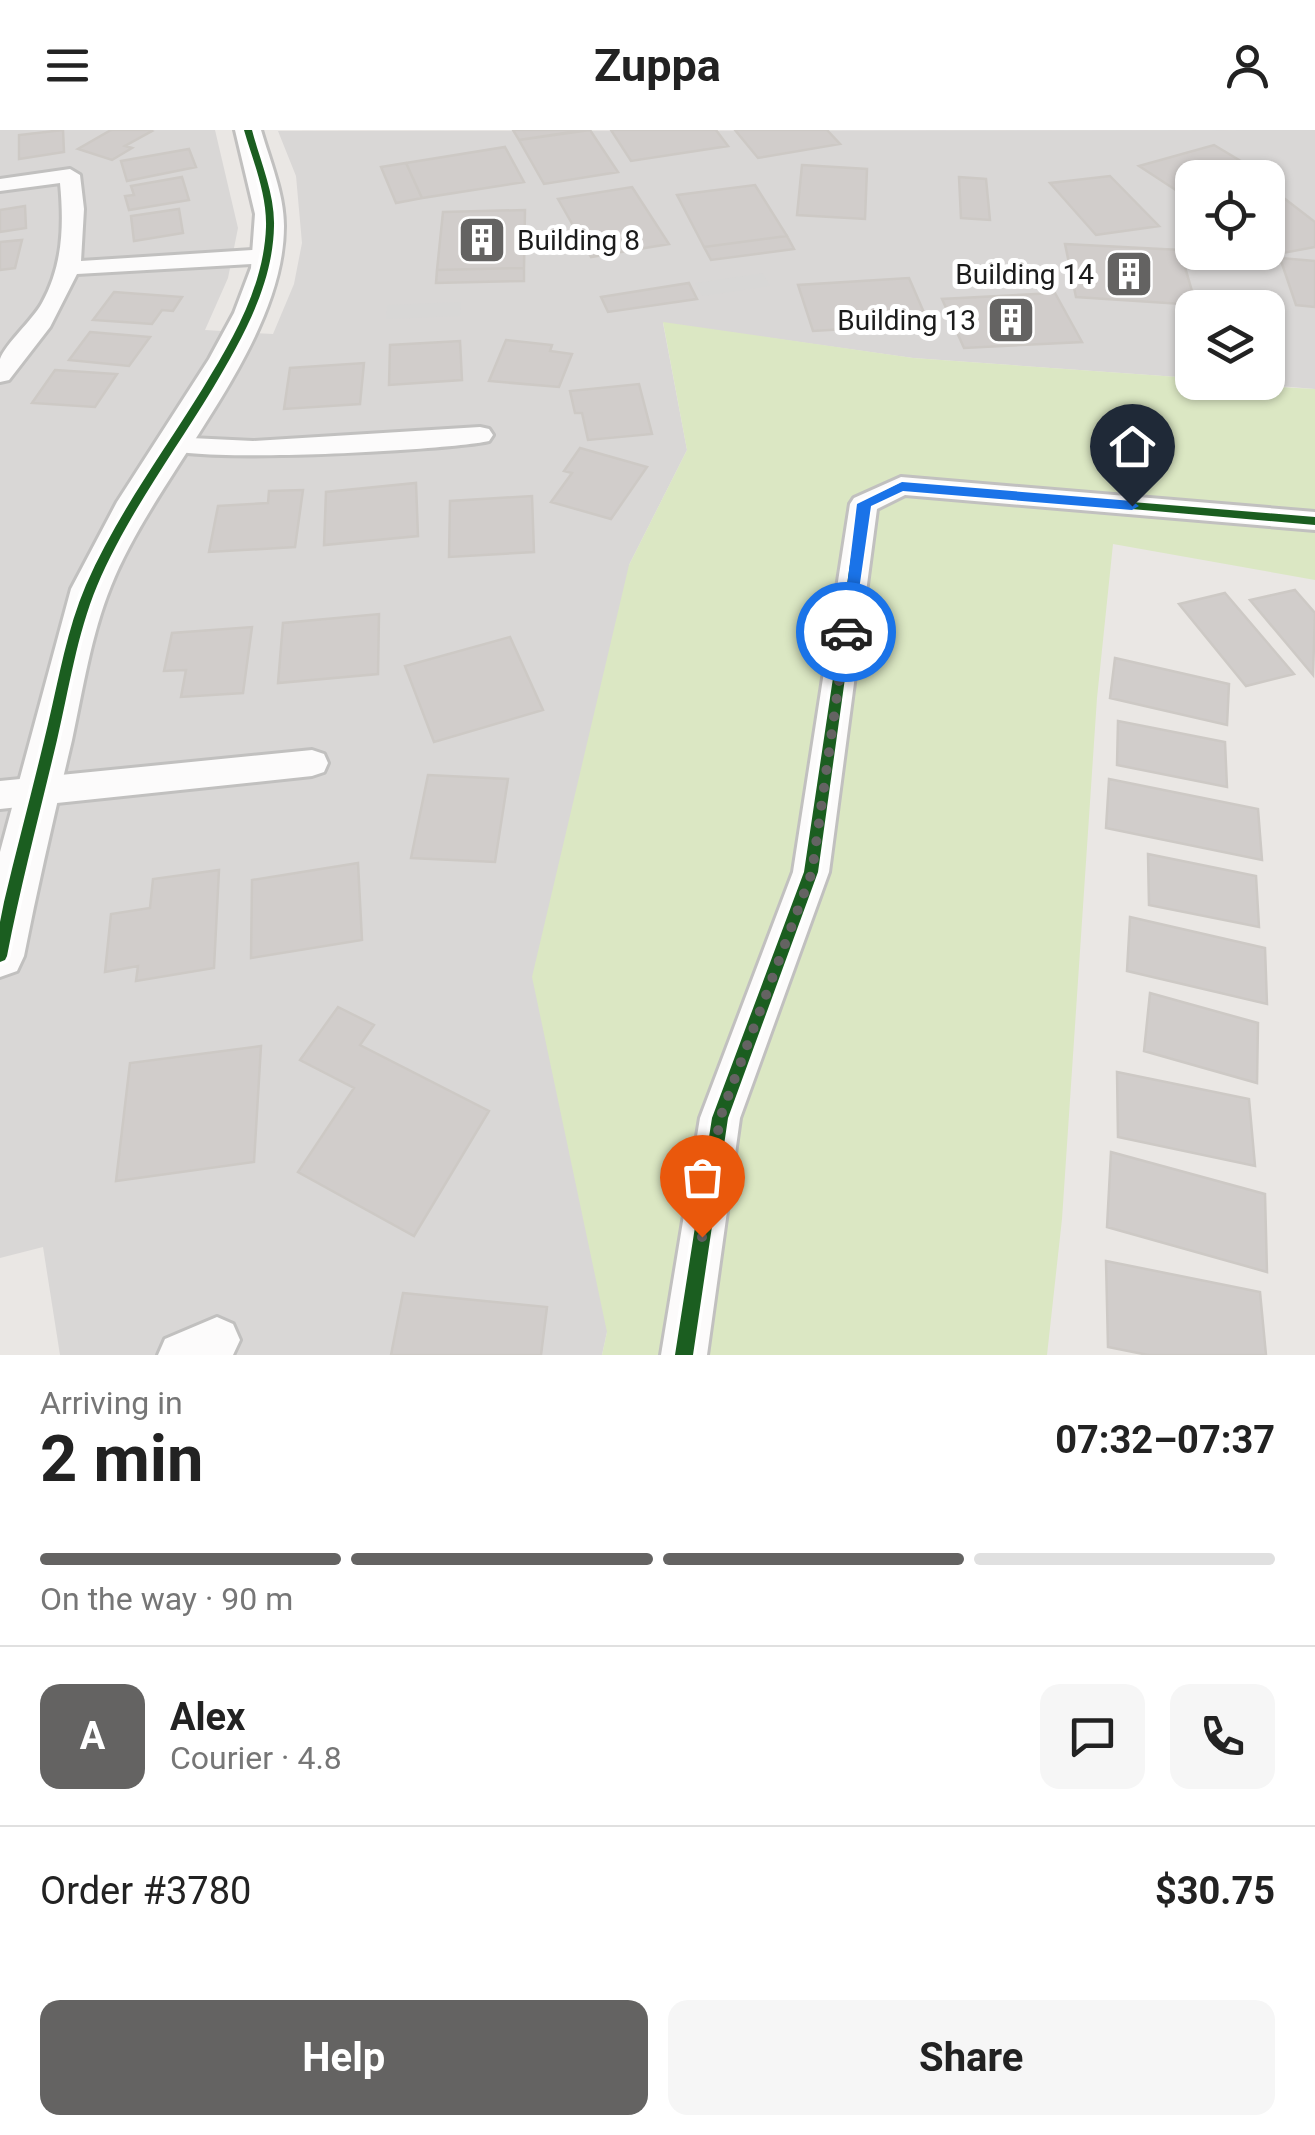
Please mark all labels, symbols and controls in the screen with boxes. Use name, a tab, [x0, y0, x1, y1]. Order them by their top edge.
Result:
icon: menu	[40, 38, 95, 93]
icon: person	[1220, 38, 1275, 93]
text: Zuppa	[594, 39, 721, 92]
map controls	[1175, 160, 1285, 400]
button: locate	[1175, 160, 1285, 270]
building icon: Building 8	[456, 214, 508, 266]
place label: Building 8	[517, 224, 640, 257]
building icon: Building 14	[1103, 248, 1155, 300]
place label: Building 14	[955, 258, 1094, 291]
button: layers	[1175, 290, 1285, 400]
building icon: Building 13	[985, 294, 1037, 346]
place label: Building 13	[837, 304, 976, 337]
pin	[1090, 404, 1175, 507]
icon: home	[1105, 419, 1160, 474]
courier	[796, 582, 896, 682]
icon: car	[819, 605, 874, 660]
pin	[660, 1135, 745, 1238]
icon: bag	[675, 1150, 730, 1205]
text: Arriving in	[40, 1384, 183, 1422]
text: 07:32–07:37	[1055, 1418, 1275, 1462]
text: 2 min	[40, 1421, 203, 1497]
text: On the way · 90 m	[40, 1580, 293, 1618]
button: chat	[1040, 1684, 1145, 1789]
button: phone	[1170, 1684, 1275, 1789]
text: Alex	[170, 1695, 245, 1739]
text: A	[80, 1714, 105, 1758]
text: Courier · 4.8	[170, 1739, 342, 1777]
text: Order #3780	[40, 1869, 251, 1913]
text: $30.75	[1155, 1869, 1275, 1913]
button: Help	[40, 2000, 648, 2115]
button: Share	[668, 2000, 1275, 2115]

